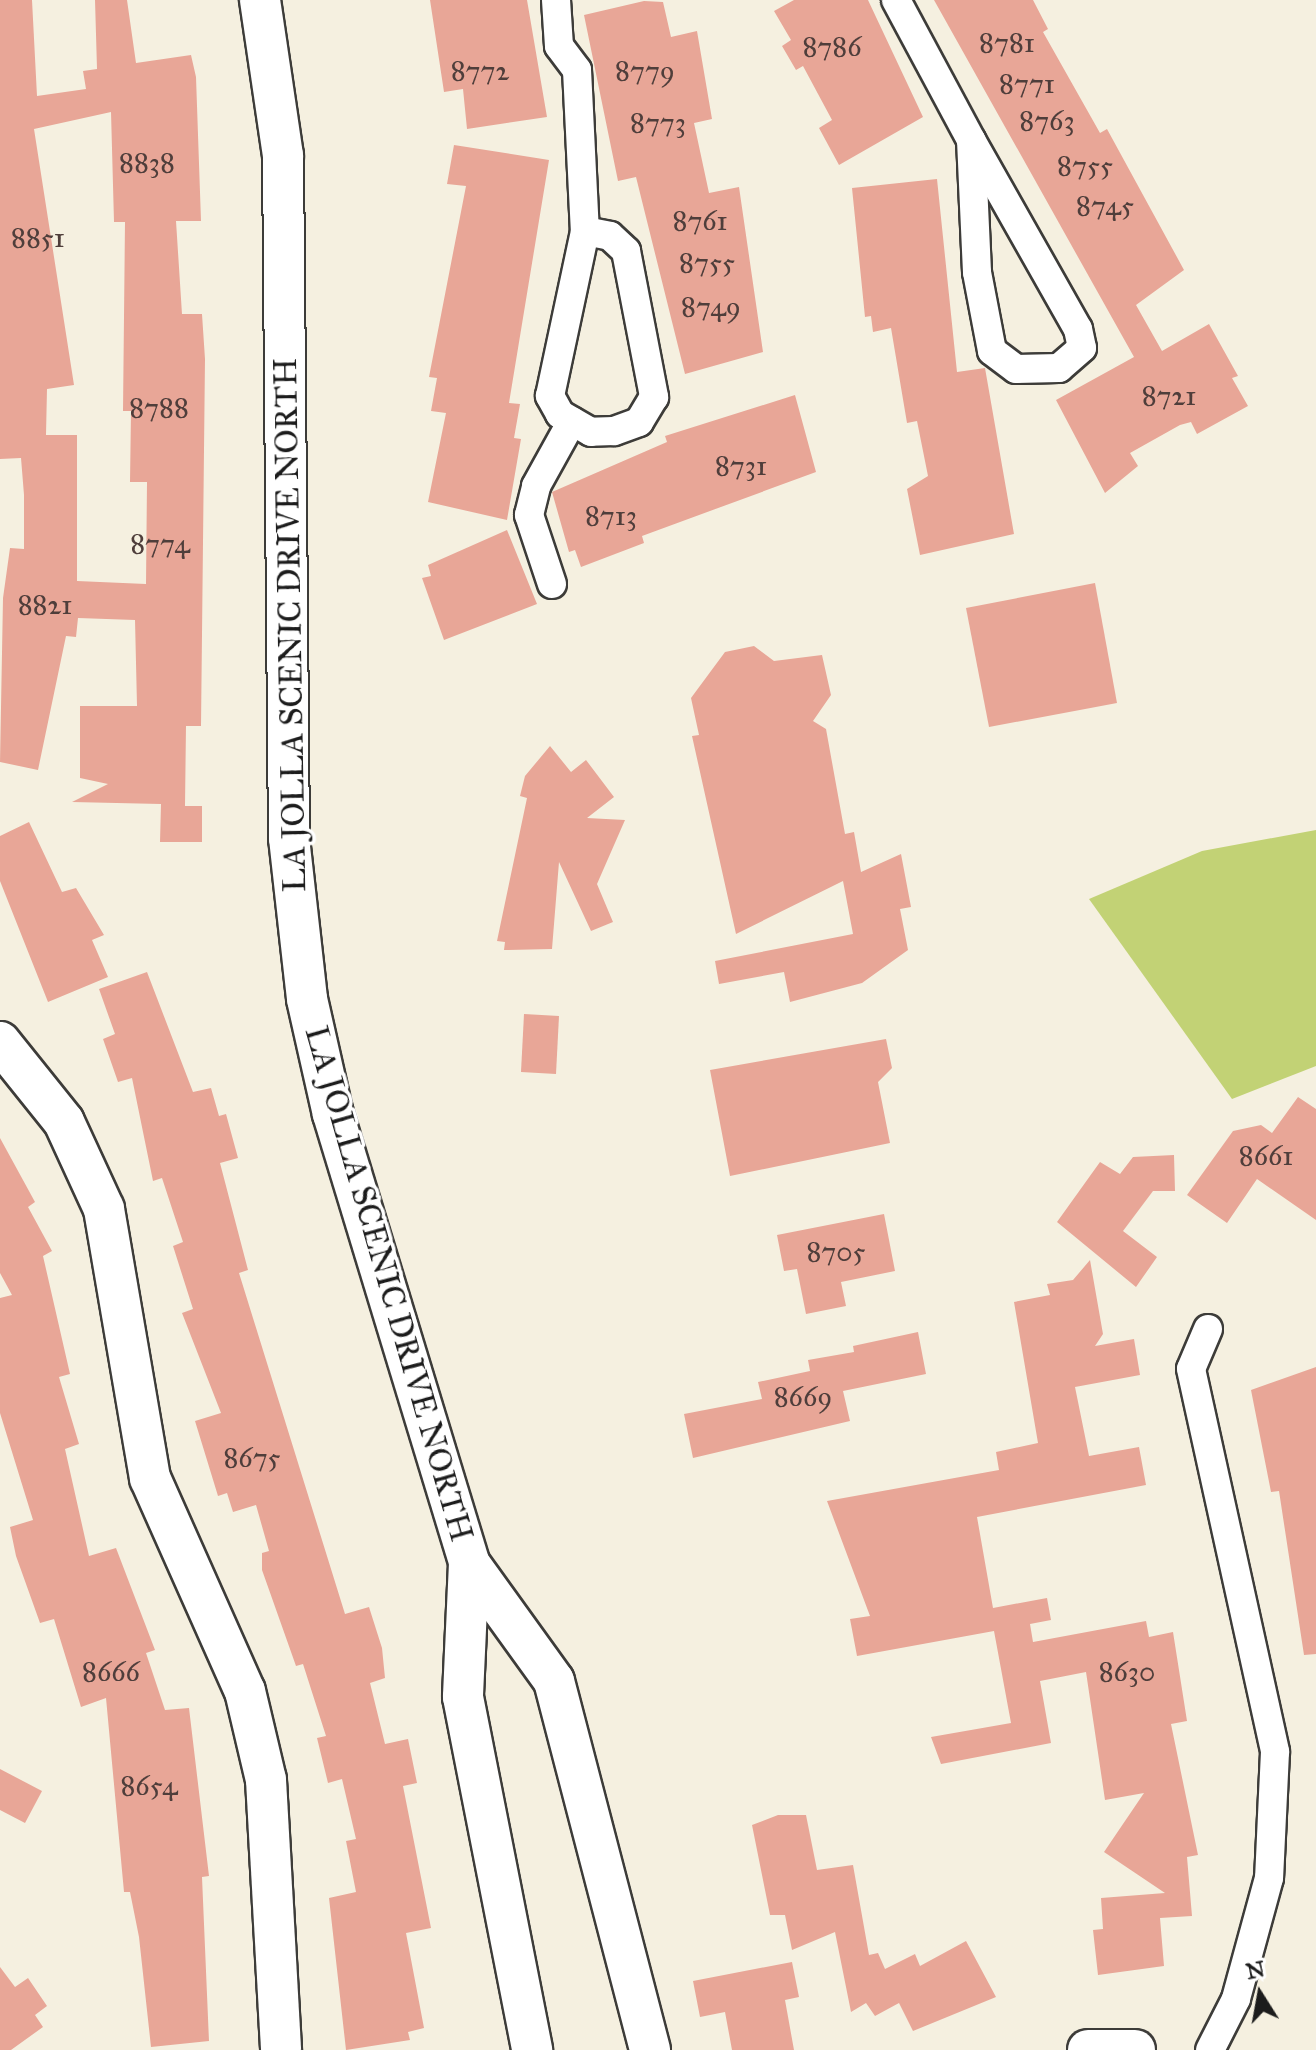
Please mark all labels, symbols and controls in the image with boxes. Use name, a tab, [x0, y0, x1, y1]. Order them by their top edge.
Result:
house number: 8781	[979, 26, 1035, 60]
house number: 8786	[802, 30, 862, 64]
house number: 8772	[451, 54, 509, 88]
house number: 8779	[615, 54, 675, 88]
house number: 8771	[999, 67, 1055, 101]
house number: 8763	[1019, 104, 1075, 138]
house number: 8773	[630, 106, 686, 140]
house number: 8838	[119, 146, 175, 180]
house number: 8755	[1057, 149, 1113, 183]
house number: 8745	[1076, 189, 1134, 223]
house number: 8761	[673, 204, 727, 238]
house number: 8851	[11, 221, 65, 255]
house number: 8755	[679, 246, 735, 280]
house number: 8749	[681, 290, 741, 324]
street label: LA JOLLA SCENIC DRIVE NORTH	[267, 358, 315, 892]
house number: 8721	[1142, 379, 1196, 413]
house number: 8788	[129, 391, 189, 425]
house number: 8731	[715, 449, 767, 483]
house number: 8713	[585, 499, 637, 533]
house number: 8774	[130, 527, 190, 561]
house number: 8821	[18, 588, 72, 622]
street label: LA JOLLA SCENIC DRIVE NORTH	[296, 1022, 480, 1546]
house number: 8661	[1239, 1139, 1293, 1173]
house number: 8705	[806, 1235, 866, 1269]
house number: 8669	[774, 1380, 832, 1414]
house number: 8675	[223, 1441, 281, 1475]
house number: 8666	[82, 1655, 140, 1689]
house number: 8630	[1099, 1655, 1155, 1689]
house number: 8654	[120, 1769, 178, 1803]
north arrow	[1220, 1954, 1300, 2034]
text: N	[1244, 1955, 1267, 1985]

